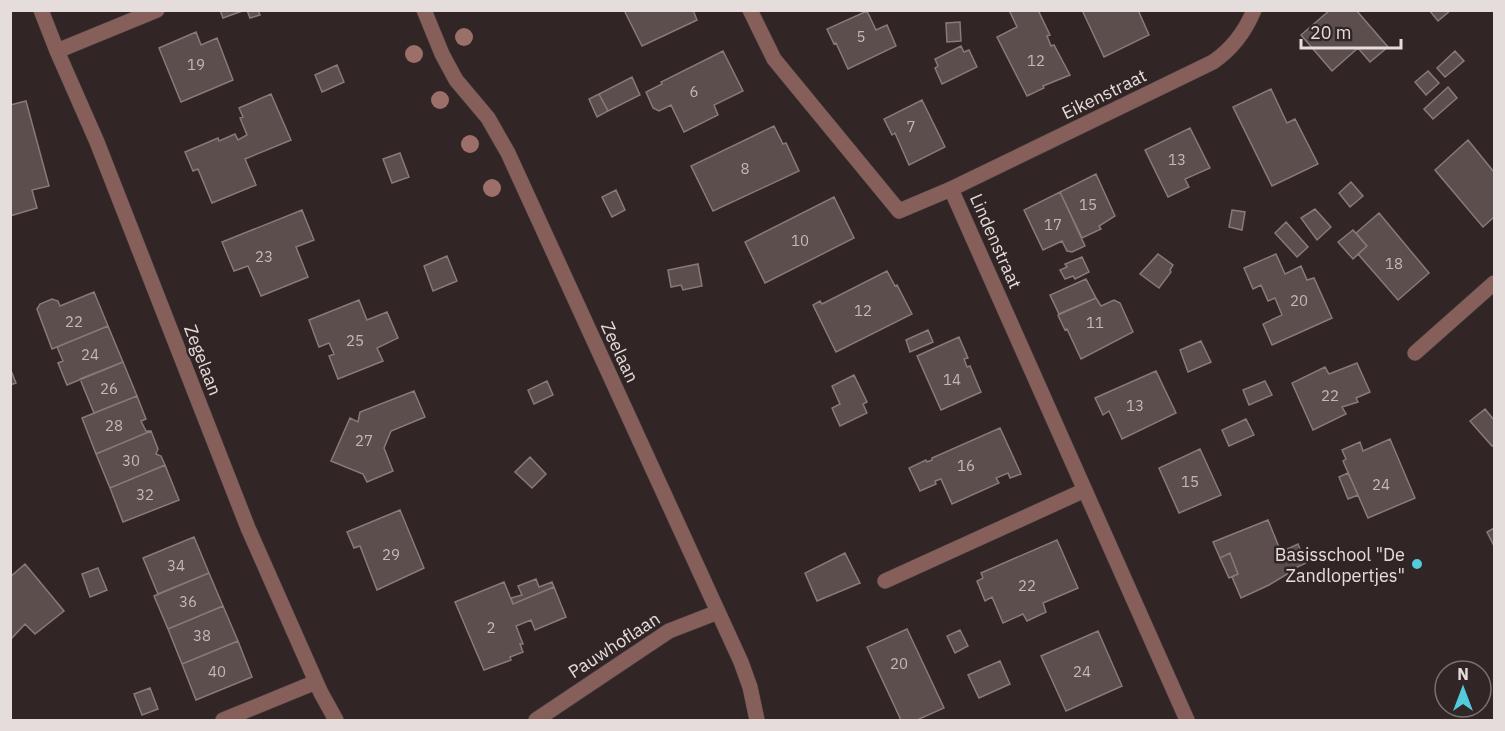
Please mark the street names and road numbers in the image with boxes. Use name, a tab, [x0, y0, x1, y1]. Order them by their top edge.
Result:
street label: Eikenstraat	[1058, 64, 1150, 124]
street label: Lindenstraat	[965, 190, 1027, 292]
street label: Zeelaan	[596, 318, 644, 386]
street label: Zegelaan	[179, 321, 227, 399]
street label: Pauwhoflaan	[564, 607, 664, 683]

